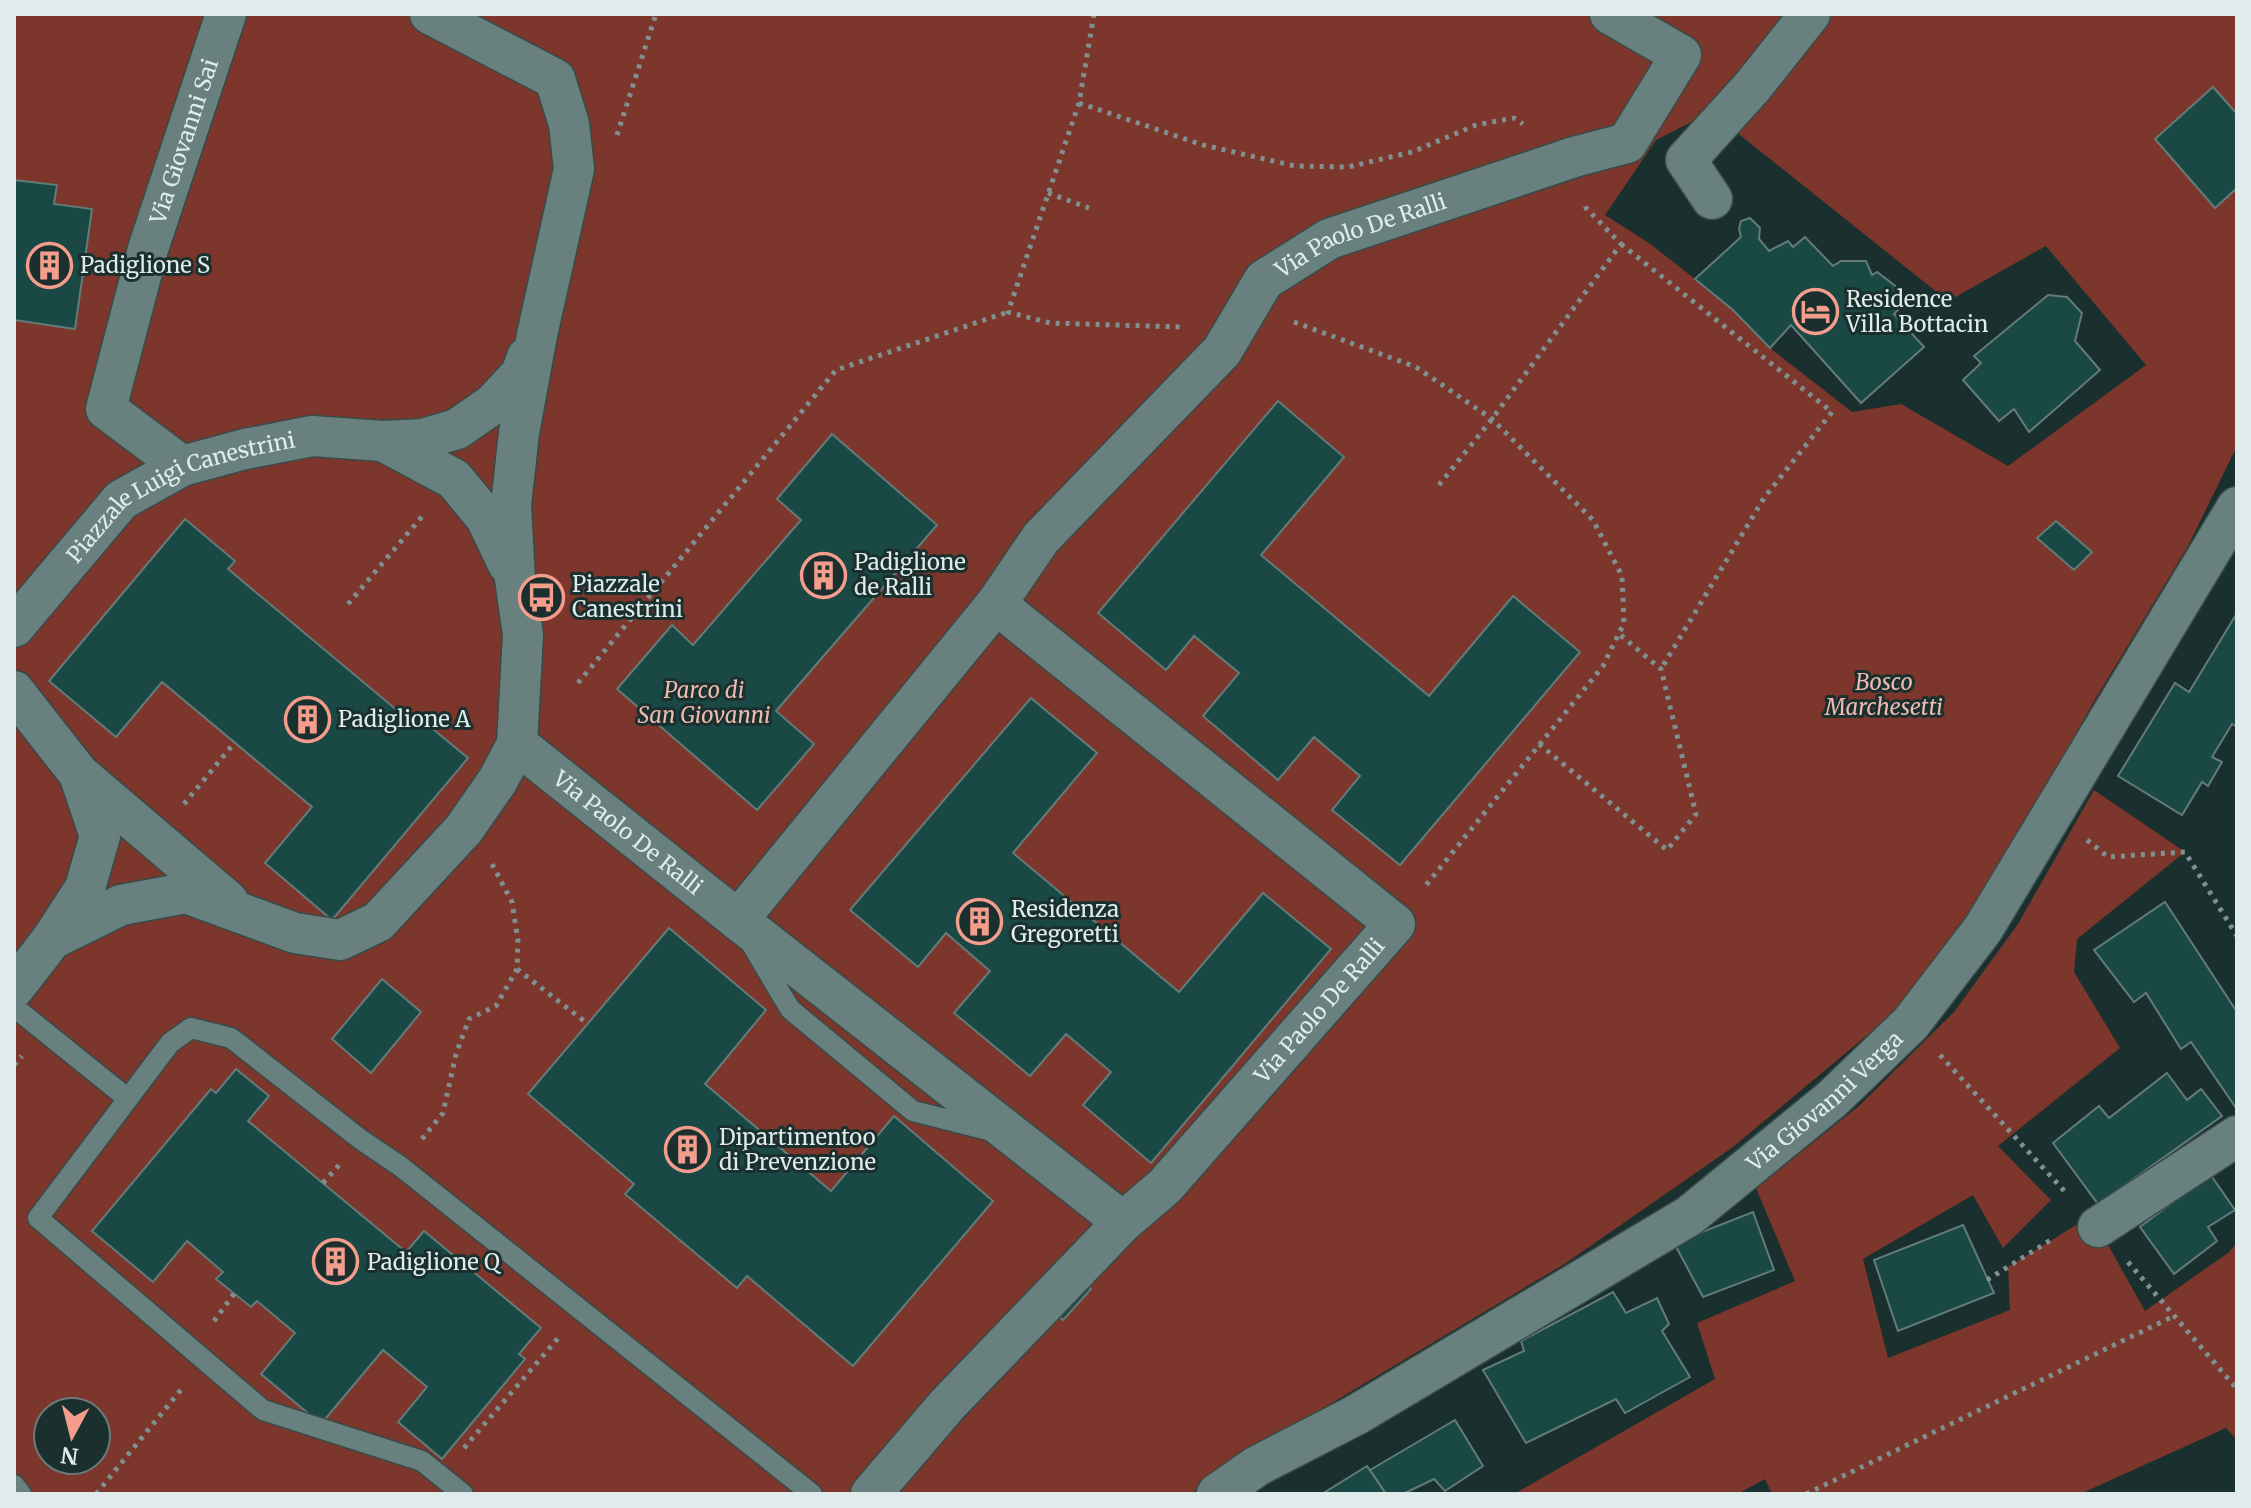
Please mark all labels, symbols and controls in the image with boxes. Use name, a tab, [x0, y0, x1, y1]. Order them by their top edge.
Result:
street label: Via Giovanni Sai	[143, 55, 224, 228]
street label: Via Paolo De Ralli	[1269, 187, 1450, 284]
building icon: Padiglione S	[25, 241, 73, 289]
place label: Padiglione S	[80, 251, 210, 279]
place label: Residence Villa Bottacin	[1845, 285, 1989, 338]
hotel icon: Residence Villa Bottacin	[1791, 288, 1839, 336]
street label: Piazzale Luigi Canestrini	[60, 426, 297, 569]
place label: Padiglione de Ralli	[854, 548, 966, 601]
building icon: Padiglione de Ralli	[799, 551, 847, 599]
place label: Piazzale Canestrini	[572, 570, 683, 623]
bus stop icon: Piazzale Canestrini	[517, 573, 565, 621]
park label: Bosco Marchesetti	[1824, 668, 1943, 721]
park label: Parco di San Giovanni	[638, 676, 770, 729]
building icon: Padiglione A	[283, 695, 331, 743]
place label: Padiglione A	[338, 705, 471, 733]
street label: Via Paolo De Ralli	[547, 764, 709, 901]
place label: Residenza Gregoretti	[1011, 895, 1119, 948]
building icon: Residenza Gregoretti	[956, 898, 1004, 946]
street label: Via Paolo De Ralli	[1247, 932, 1390, 1089]
street label: Via Giovanni Verga	[1740, 1024, 1909, 1178]
place label: Dipartimentoo di Prevenzione	[719, 1123, 876, 1176]
building icon: Dipartimentoo di Prevenzione	[664, 1126, 712, 1174]
building icon: Padiglione Q	[312, 1238, 360, 1286]
place label: Padiglione Q	[367, 1248, 502, 1276]
north arrow	[32, 1396, 112, 1476]
text: N	[59, 1441, 80, 1471]

